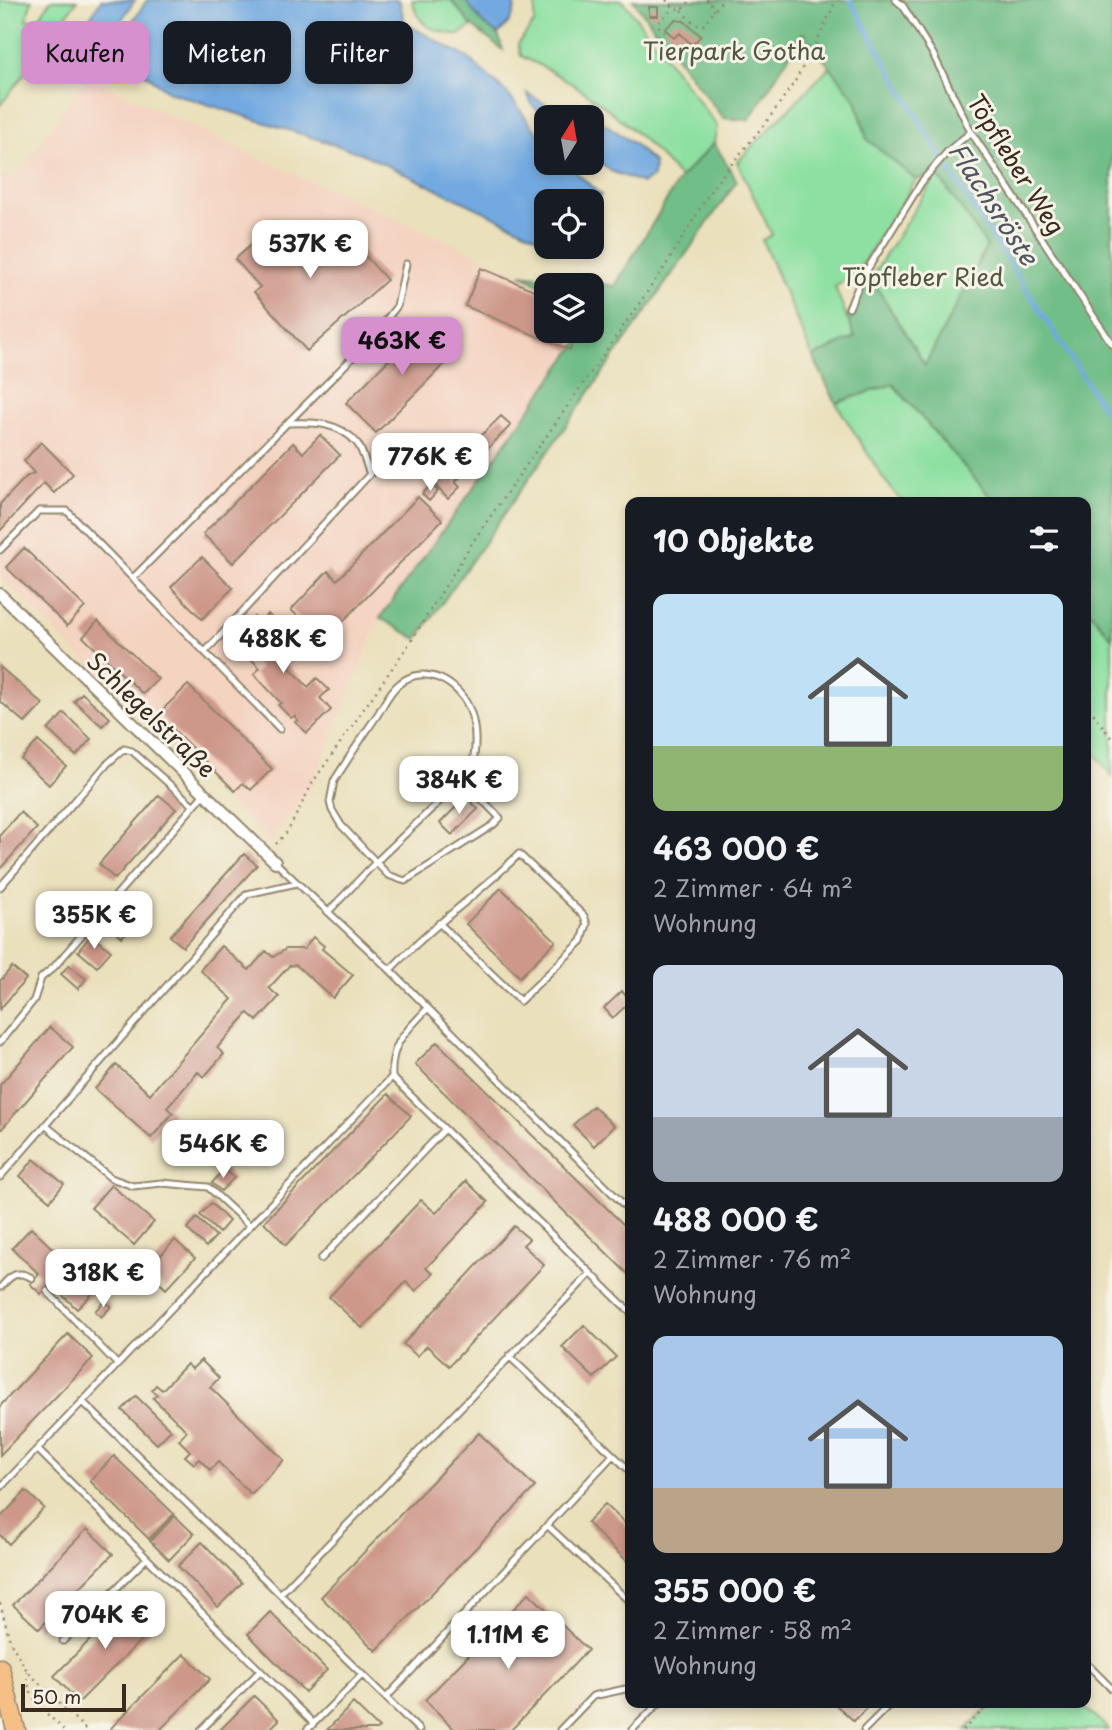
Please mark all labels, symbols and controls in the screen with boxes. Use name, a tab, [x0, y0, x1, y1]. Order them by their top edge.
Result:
chip: Kaufen	[21, 21, 149, 84]
chip: Mieten	[163, 21, 291, 84]
chip: Filter	[305, 21, 413, 84]
park label: Tierpark Gotha	[643, 32, 825, 68]
street label: Töpfleber Weg	[959, 87, 1075, 241]
north arrow	[534, 105, 604, 175]
map controls	[534, 105, 604, 343]
water label: Flachsröste	[939, 134, 1049, 273]
button: locate	[534, 189, 604, 259]
pin: 537K €	[253, 220, 367, 280]
text: 537K €	[268, 225, 352, 260]
park label: Töpfleber Ried	[842, 258, 1004, 294]
button: layers	[534, 273, 604, 343]
pin: 463K €	[345, 318, 459, 377]
text: 463K €	[358, 322, 446, 357]
pin: 776K €	[373, 434, 487, 493]
text: 776K €	[388, 438, 472, 473]
text: 10 Objekte	[653, 517, 814, 562]
icon: filters	[1025, 520, 1063, 558]
pin: 488K €	[226, 616, 340, 675]
text: 488K €	[239, 620, 327, 655]
icon: home	[795, 639, 921, 765]
street label: Schlegelstraße	[79, 643, 225, 785]
pin: 384K €	[402, 756, 516, 816]
text: 384K €	[415, 761, 503, 796]
text: 463 000 €	[653, 825, 819, 870]
text: 2 Zimmer · 64 m²	[653, 870, 853, 905]
pin: 355K €	[37, 892, 151, 951]
text: 355K €	[52, 896, 136, 931]
text: Wohnung	[653, 905, 757, 940]
icon: home	[795, 1010, 921, 1136]
pin: 546K €	[166, 1120, 280, 1180]
text: 546K €	[178, 1125, 268, 1160]
text: 488 000 €	[653, 1196, 819, 1241]
text: 2 Zimmer · 76 m²	[653, 1241, 852, 1276]
pin: 318K €	[46, 1250, 160, 1309]
text: 318K €	[61, 1254, 145, 1289]
text: Wohnung	[653, 1276, 757, 1311]
icon: home	[795, 1381, 921, 1507]
text: 355 000 €	[653, 1567, 816, 1612]
pin: 704K €	[48, 1592, 162, 1651]
text: 704K €	[61, 1596, 149, 1631]
pin: 1.11M €	[443, 1612, 573, 1671]
text: 2 Zimmer · 58 m²	[653, 1612, 852, 1647]
text: 1.11M €	[467, 1616, 549, 1651]
text: Wohnung	[653, 1647, 757, 1682]
scale bar	[21, 1681, 126, 1713]
text: 50 m	[32, 1682, 81, 1710]

